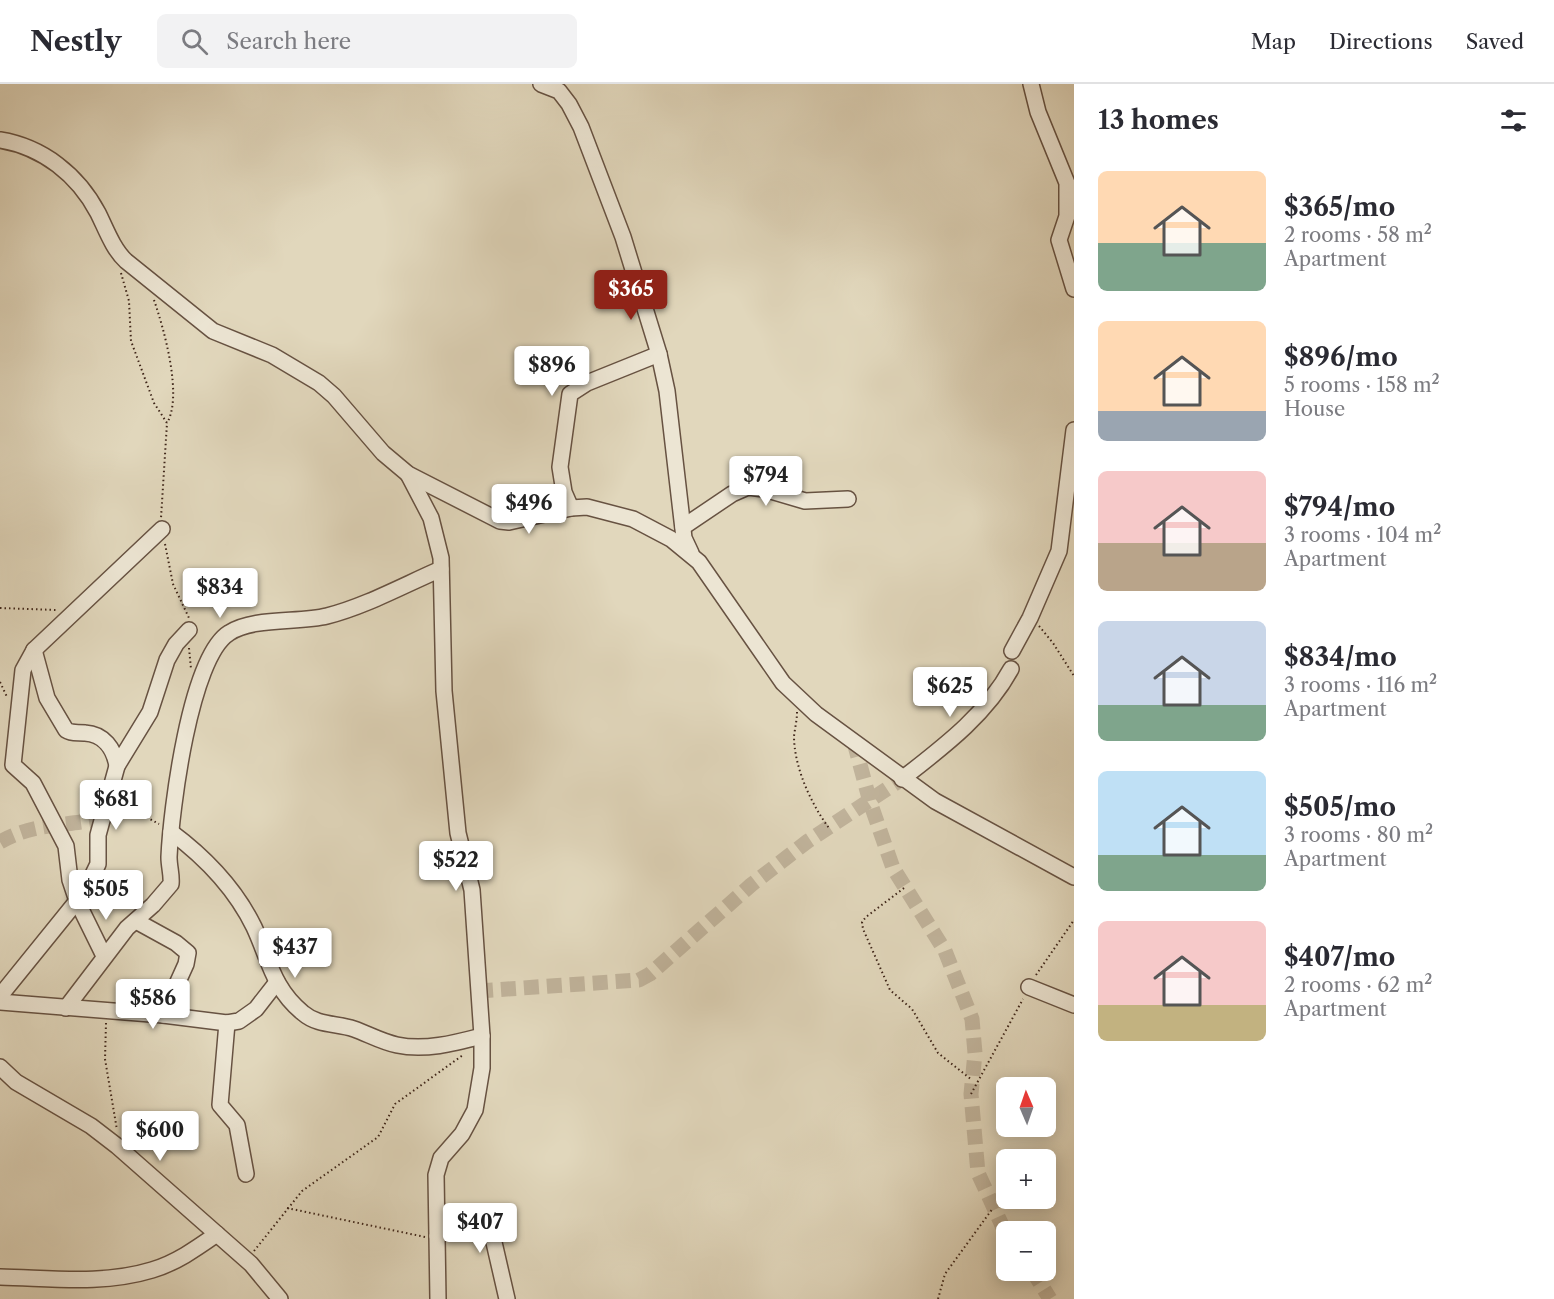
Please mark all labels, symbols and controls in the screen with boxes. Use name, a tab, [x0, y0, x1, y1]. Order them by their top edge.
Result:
search box	[157, 14, 577, 68]
text: Nestly	[30, 24, 121, 58]
icon: search	[178, 25, 211, 58]
text: Search here	[226, 28, 351, 55]
text: Map	[1251, 29, 1296, 54]
text: Directions	[1329, 29, 1433, 54]
text: Saved	[1466, 29, 1524, 54]
text: 13 homes	[1098, 104, 1219, 136]
icon: filters	[1497, 104, 1530, 137]
text: $365/mo	[1284, 191, 1395, 223]
icon: home	[1146, 195, 1218, 267]
text: 2 rooms · 58 m²	[1284, 223, 1432, 247]
text: Apartment	[1284, 247, 1387, 271]
pin: $365	[595, 270, 667, 321]
text: $365	[608, 277, 654, 301]
text: $896/mo	[1284, 341, 1398, 373]
icon: home	[1146, 345, 1218, 417]
pin: $896	[516, 346, 588, 397]
text: $896	[528, 353, 576, 377]
text: 5 rooms · 158 m²	[1284, 373, 1440, 397]
text: House	[1284, 397, 1345, 421]
pin: $794	[730, 456, 802, 507]
text: $794	[743, 463, 789, 487]
pin: $496	[493, 484, 565, 535]
text: $496	[506, 491, 552, 515]
text: $794/mo	[1284, 491, 1395, 523]
icon: home	[1146, 495, 1218, 567]
text: 3 rooms · 104 m²	[1284, 523, 1441, 547]
text: Apartment	[1284, 547, 1387, 571]
pin: $834	[184, 568, 256, 619]
text: $834	[197, 575, 243, 599]
text: $834/mo	[1284, 641, 1397, 673]
icon: home	[1146, 645, 1218, 717]
pin: $625	[914, 667, 986, 718]
text: 3 rooms · 116 m²	[1284, 673, 1437, 697]
text: $625	[927, 674, 973, 698]
text: Apartment	[1284, 697, 1387, 721]
pin: $681	[80, 780, 152, 831]
text: $681	[94, 787, 138, 811]
text: $505/mo	[1284, 791, 1396, 823]
icon: home	[1146, 795, 1218, 867]
text: 3 rooms · 80 m²	[1284, 823, 1433, 847]
pin: $522	[420, 841, 492, 892]
text: Apartment	[1284, 847, 1387, 871]
text: $522	[433, 848, 479, 872]
pin: $505	[70, 870, 142, 921]
text: $505	[83, 877, 129, 901]
pin: $437	[259, 928, 331, 979]
text: $437	[273, 935, 317, 959]
text: $407/mo	[1284, 941, 1395, 973]
icon: home	[1146, 945, 1218, 1017]
text: 2 rooms · 62 m²	[1284, 973, 1432, 997]
pin: $586	[117, 979, 189, 1030]
text: $586	[130, 986, 176, 1010]
text: Apartment	[1284, 997, 1387, 1021]
north arrow	[996, 1077, 1056, 1137]
map controls	[996, 1077, 1056, 1281]
pin: $600	[124, 1111, 196, 1162]
text: $600	[136, 1118, 184, 1142]
button: +	[996, 1149, 1056, 1209]
pin: $407	[444, 1203, 516, 1254]
text: $407	[457, 1210, 503, 1234]
button: −	[996, 1221, 1056, 1281]

